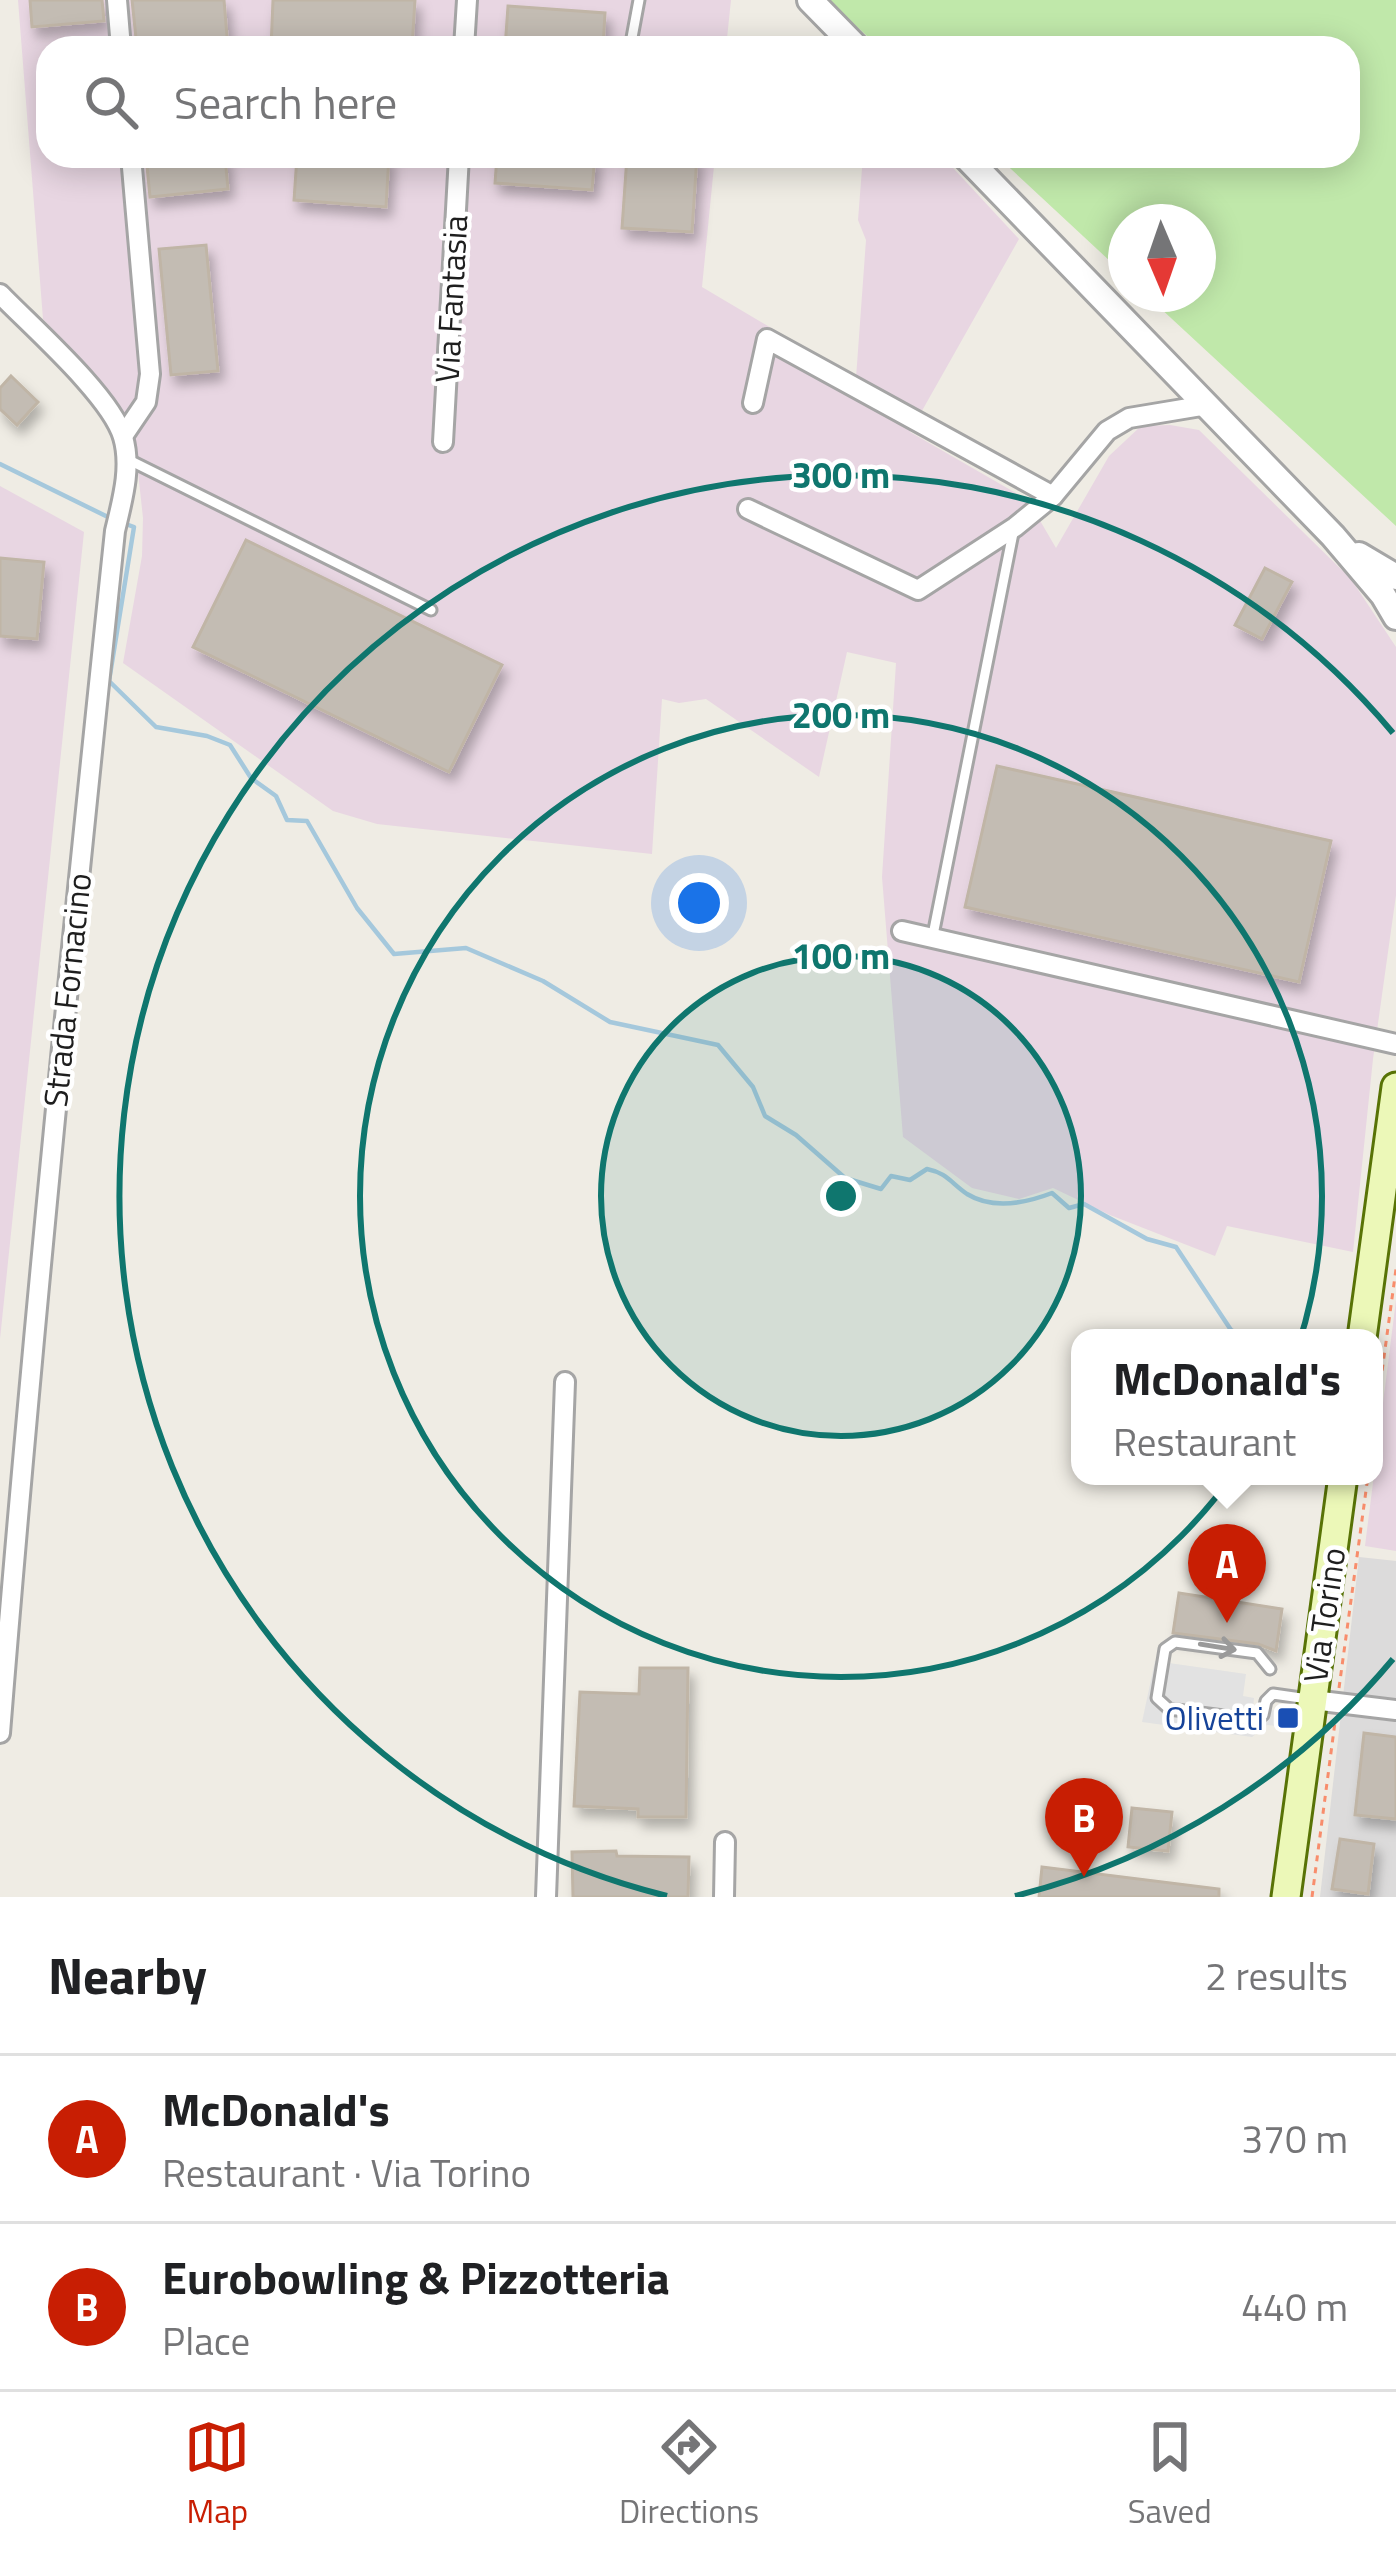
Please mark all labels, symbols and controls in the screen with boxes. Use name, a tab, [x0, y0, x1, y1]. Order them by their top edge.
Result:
search box	[36, 36, 1360, 168]
text: Search here	[174, 68, 397, 136]
icon: search	[78, 69, 144, 135]
north arrow	[1108, 204, 1216, 312]
street label: Via Fantasia	[422, 214, 480, 384]
text: 300 m	[792, 447, 890, 502]
text: 200 m	[792, 687, 890, 742]
street label: Strada Fornacino	[30, 871, 104, 1109]
your location	[669, 873, 729, 933]
text: 100 m	[792, 928, 890, 983]
centre of rings	[820, 1175, 862, 1217]
popup	[1071, 1329, 1383, 1485]
text: McDonald's	[1113, 1344, 1341, 1412]
text: Restaurant	[1113, 1412, 1296, 1471]
pin: A	[1188, 1524, 1266, 1623]
street label: Via Torino	[1290, 1544, 1358, 1686]
one-way arrow	[1198, 1636, 1237, 1659]
place label: Olivetti	[1165, 1693, 1264, 1743]
marker: Olivetti	[1275, 1705, 1301, 1731]
pin: B	[1045, 1778, 1123, 1877]
text: Nearby	[48, 1936, 207, 2014]
text: 2 results	[1205, 1946, 1348, 2005]
text: McDonald's	[162, 2075, 390, 2143]
text: A	[75, 2109, 99, 2168]
text: 370 m	[1241, 2109, 1348, 2168]
text: Restaurant · Via Torino	[162, 2143, 531, 2202]
text: Eurobowling & Pizzotteria	[162, 2243, 670, 2311]
text: B	[75, 2277, 99, 2336]
text: 440 m	[1241, 2277, 1348, 2336]
text: Place	[162, 2311, 250, 2370]
tab: Map	[184, 2414, 250, 2536]
tab: Directions	[619, 2414, 759, 2536]
tab: Saved	[1128, 2414, 1212, 2536]

